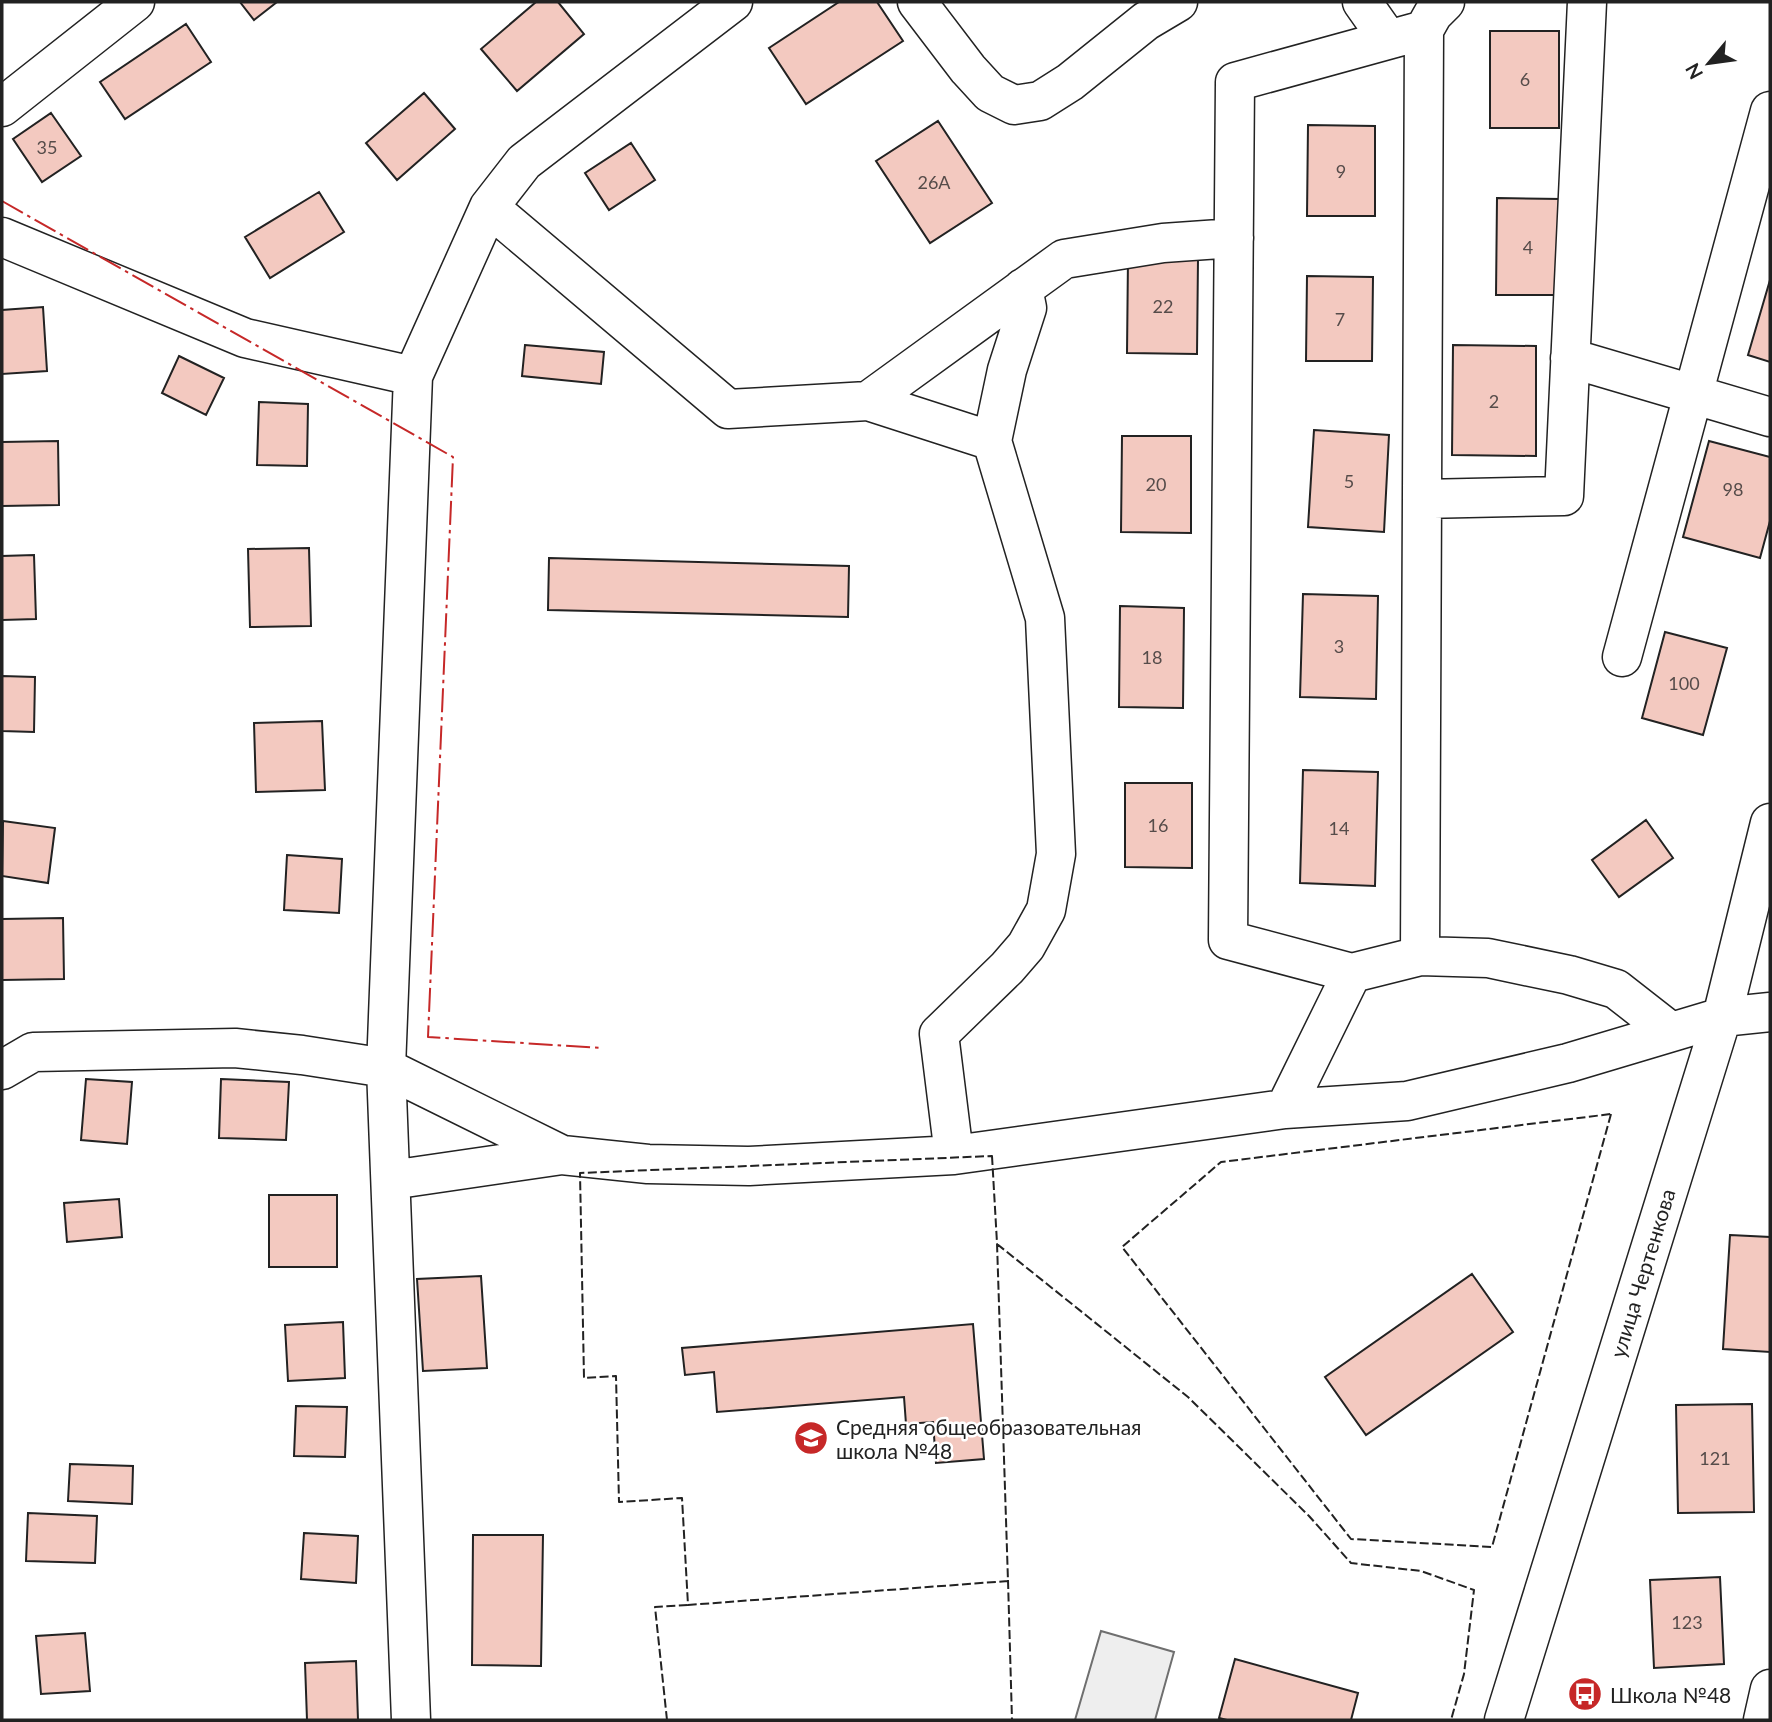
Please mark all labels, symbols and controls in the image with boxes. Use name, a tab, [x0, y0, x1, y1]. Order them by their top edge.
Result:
north arrow	[1674, 28, 1744, 98]
text: N	[1680, 60, 1707, 83]
house number: 6	[1520, 68, 1530, 90]
house number: 35	[37, 136, 57, 158]
house number: 9	[1336, 160, 1346, 182]
house number: 26А	[917, 171, 951, 193]
house number: 4	[1523, 236, 1533, 258]
house number: 22	[1153, 295, 1173, 317]
house number: 7	[1335, 308, 1345, 330]
house number: 2	[1489, 390, 1499, 412]
house number: 5	[1344, 470, 1354, 492]
house number: 20	[1146, 473, 1166, 495]
house number: 98	[1723, 478, 1743, 500]
house number: 3	[1334, 635, 1344, 657]
house number: 18	[1142, 646, 1162, 668]
house number: 100	[1668, 672, 1700, 694]
house number: 16	[1148, 814, 1168, 836]
house number: 14	[1329, 817, 1349, 839]
street label: улица Чертенкова	[1604, 1186, 1680, 1360]
place label: Средняя общеобразовательная школа №48	[836, 1414, 1141, 1463]
school or university icon: Средняя общеобразовательная школа №48	[792, 1419, 830, 1457]
house number: 121	[1699, 1447, 1731, 1469]
house number: 123	[1671, 1611, 1703, 1633]
bus stop icon: Школа №48	[1566, 1675, 1604, 1713]
place label: Школа №48	[1610, 1682, 1731, 1707]

